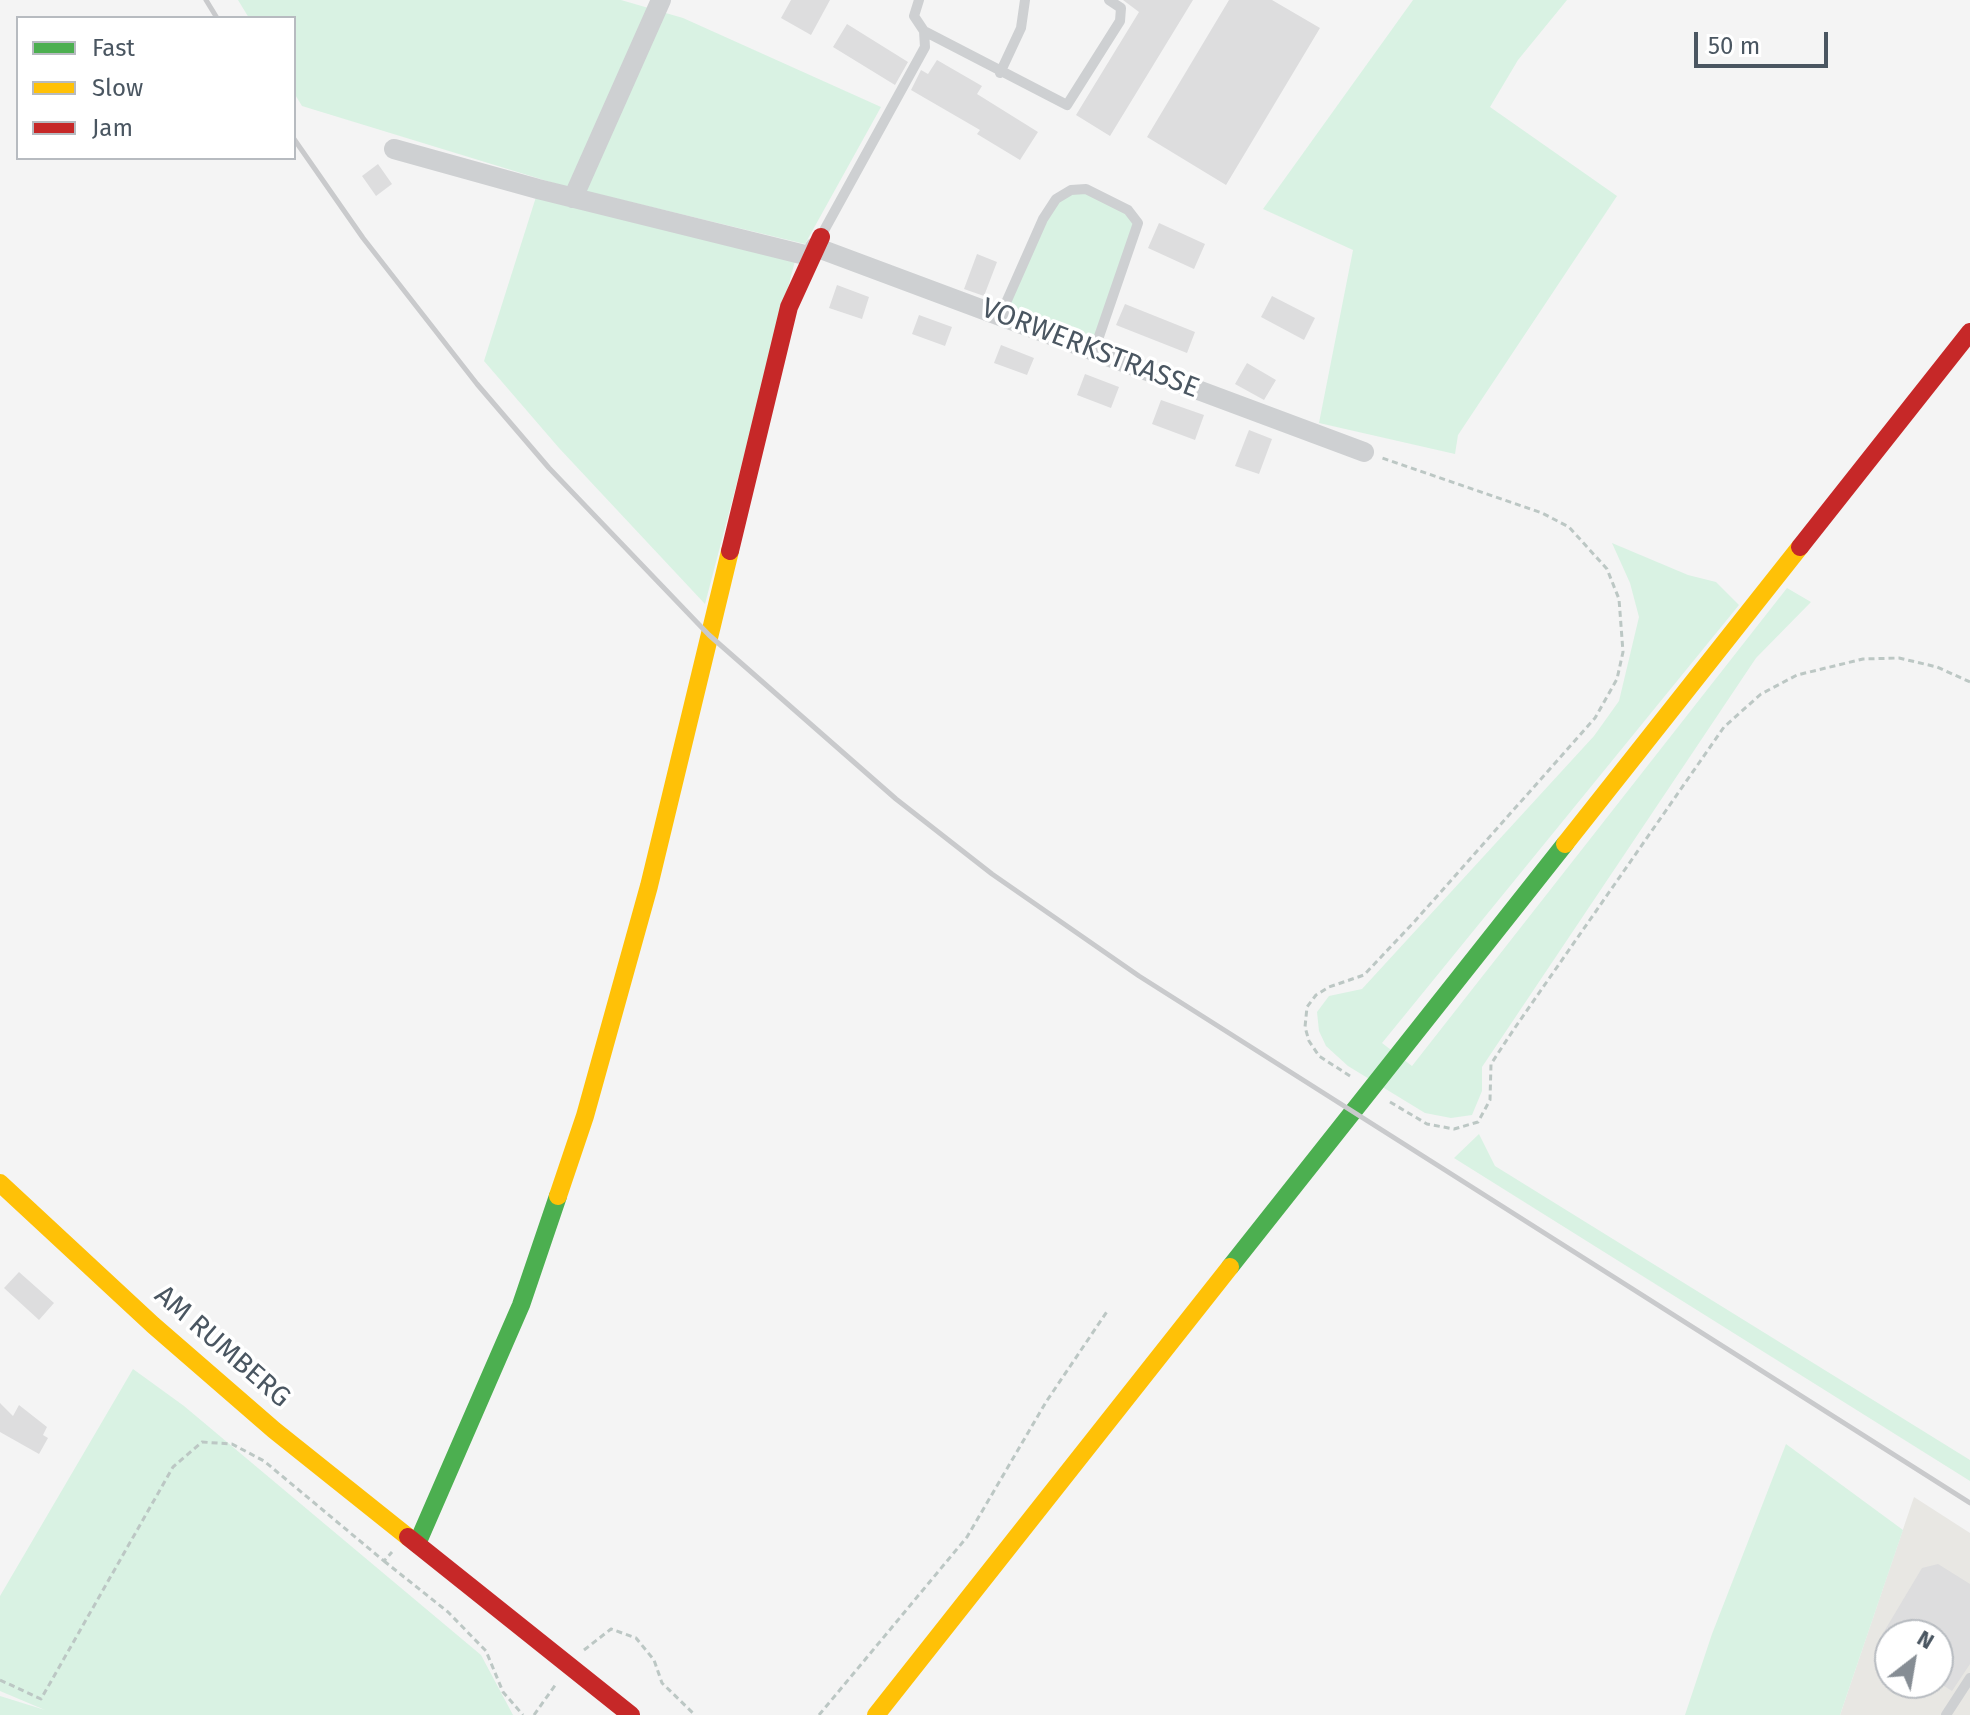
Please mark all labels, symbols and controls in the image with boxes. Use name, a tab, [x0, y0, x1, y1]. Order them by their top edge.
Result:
legend	[16, 16, 296, 160]
scale bar	[1698, 16, 1832, 66]
text: 50 m	[1708, 32, 1760, 60]
text: Fast	[92, 34, 135, 62]
text: Slow	[92, 74, 143, 102]
text: Jam	[92, 114, 133, 142]
street label: VORWERKSTRASSE	[976, 292, 1204, 406]
street label: AM RUMBERG	[147, 1279, 297, 1415]
north arrow	[1874, 1619, 1954, 1699]
text: N	[1912, 1624, 1939, 1655]

